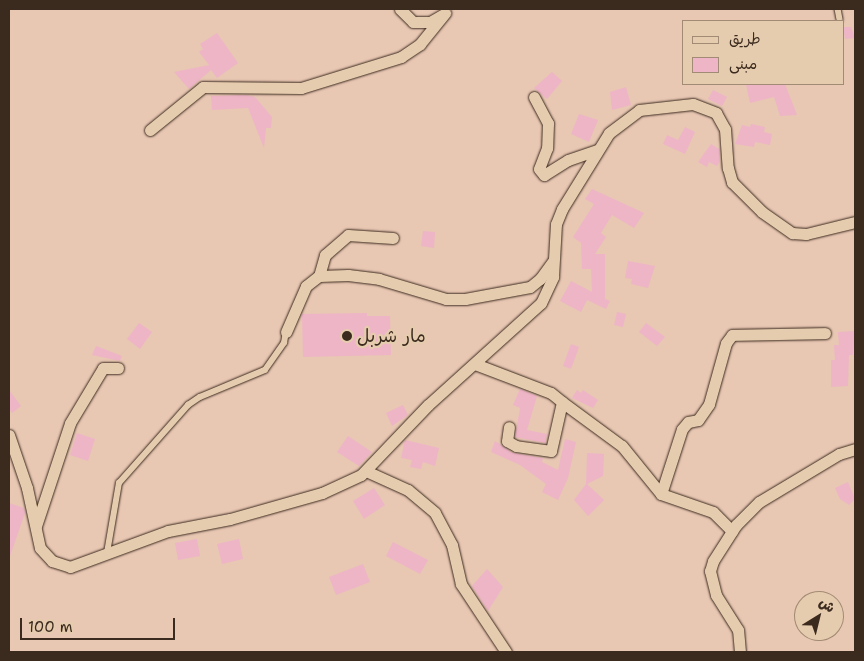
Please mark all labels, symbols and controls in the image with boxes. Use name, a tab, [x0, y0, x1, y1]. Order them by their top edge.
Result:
legend	[682, 20, 844, 85]
text: طريق	[729, 29, 761, 49]
text: مبنى	[729, 54, 757, 74]
place label: مار شربل	[357, 325, 426, 347]
marker: مار شربل	[341, 330, 353, 342]
north arrow	[794, 591, 844, 641]
text: ش	[816, 593, 839, 616]
scale bar	[22, 608, 178, 640]
text: 100 m	[28, 617, 73, 637]

